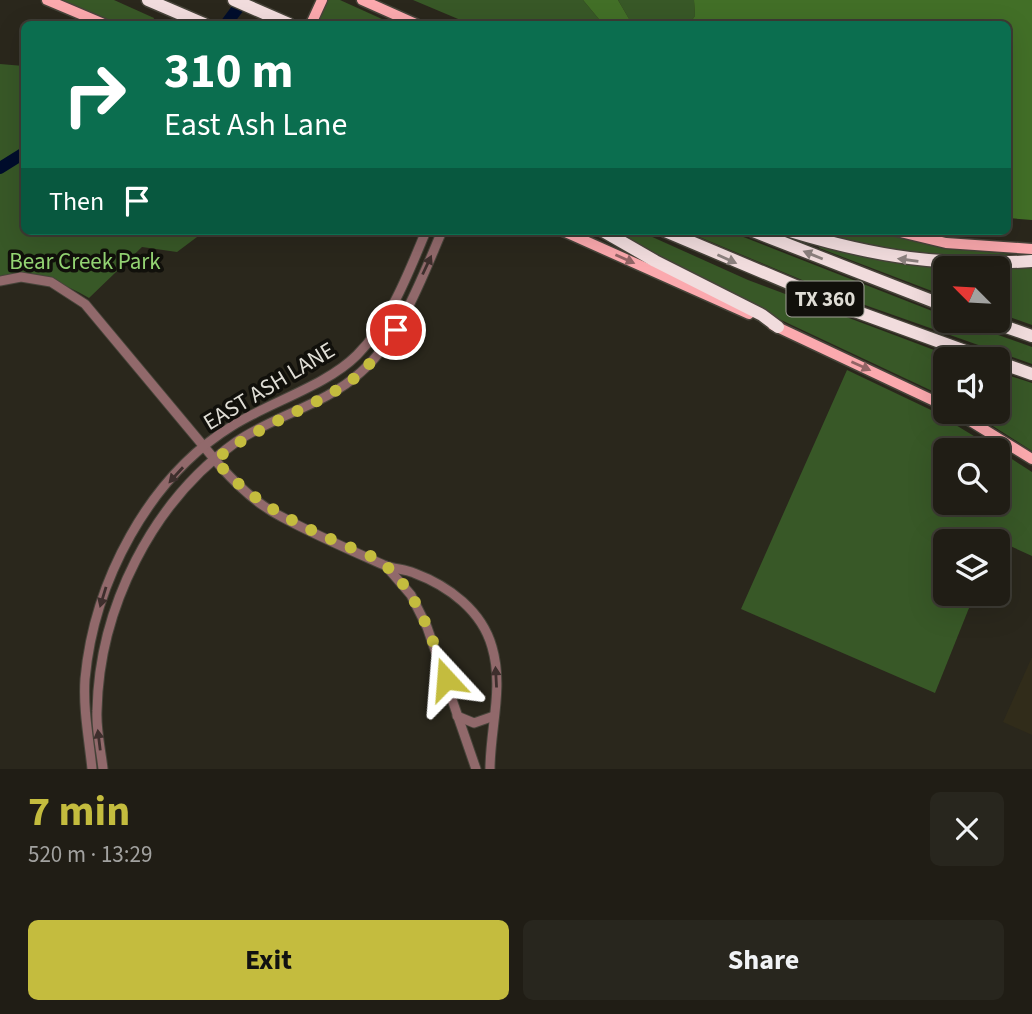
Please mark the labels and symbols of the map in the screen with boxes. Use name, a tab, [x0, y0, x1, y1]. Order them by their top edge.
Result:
park label: Bear Creek Park	[9, 245, 161, 278]
one-way arrow	[802, 250, 823, 261]
one-way arrow	[615, 253, 635, 265]
one-way arrow	[717, 254, 738, 265]
one-way arrow	[896, 254, 918, 265]
one-way arrow	[421, 255, 433, 275]
north arrow	[933, 256, 1010, 332]
road number: TX 360	[786, 282, 864, 316]
pin	[366, 300, 426, 360]
street label: EAST ASH LANE	[197, 334, 341, 438]
one-way arrow	[851, 360, 872, 371]
one-way arrow	[168, 466, 184, 484]
one-way arrow	[98, 586, 108, 607]
position arrow	[409, 642, 483, 716]
one-way arrow	[491, 666, 502, 688]
one-way arrow	[94, 729, 105, 751]

